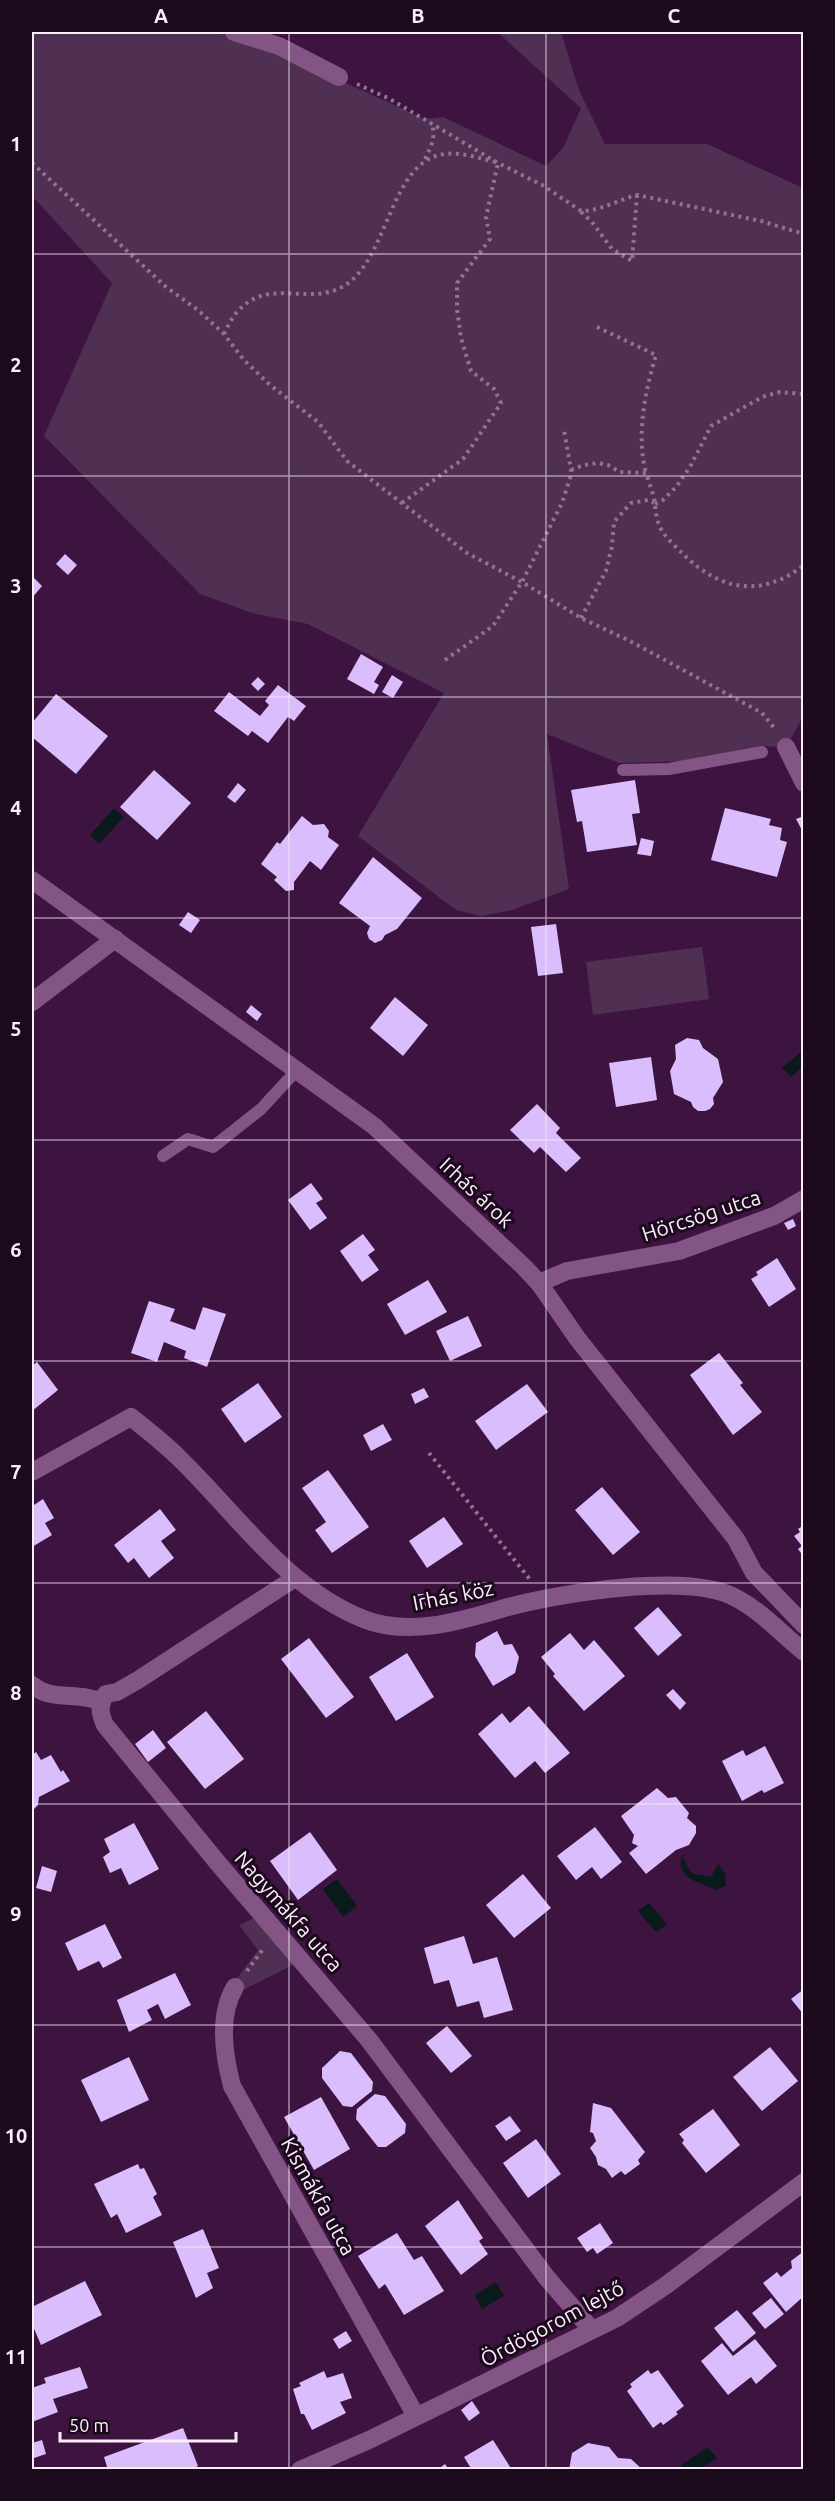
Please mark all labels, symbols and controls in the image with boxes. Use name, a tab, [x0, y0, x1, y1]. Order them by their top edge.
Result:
text: A	[154, 4, 168, 27]
text: B	[411, 4, 425, 27]
text: C	[668, 4, 681, 27]
text: 1	[10, 132, 22, 155]
text: 2	[10, 353, 22, 376]
text: 3	[10, 574, 22, 597]
text: 4	[10, 796, 22, 819]
text: 5	[10, 1017, 22, 1040]
street label: Irhás árok	[435, 1152, 519, 1232]
street label: Hörcsög utca	[639, 1184, 763, 1246]
text: 6	[10, 1238, 22, 1261]
text: 7	[10, 1460, 22, 1483]
street label: Irhás köz	[410, 1575, 496, 1615]
text: 8	[10, 1681, 22, 1704]
street label: Nagymákfa utca	[230, 1846, 348, 1976]
text: 9	[10, 1902, 22, 1925]
text: 10	[5, 2124, 27, 2147]
street label: Kismákfa utca	[277, 2133, 361, 2259]
street label: Ördögorom lejtő	[476, 2275, 628, 2371]
text: 11	[5, 2345, 27, 2368]
scale bar	[60, 2405, 236, 2443]
text: 50 m	[69, 2415, 109, 2435]

